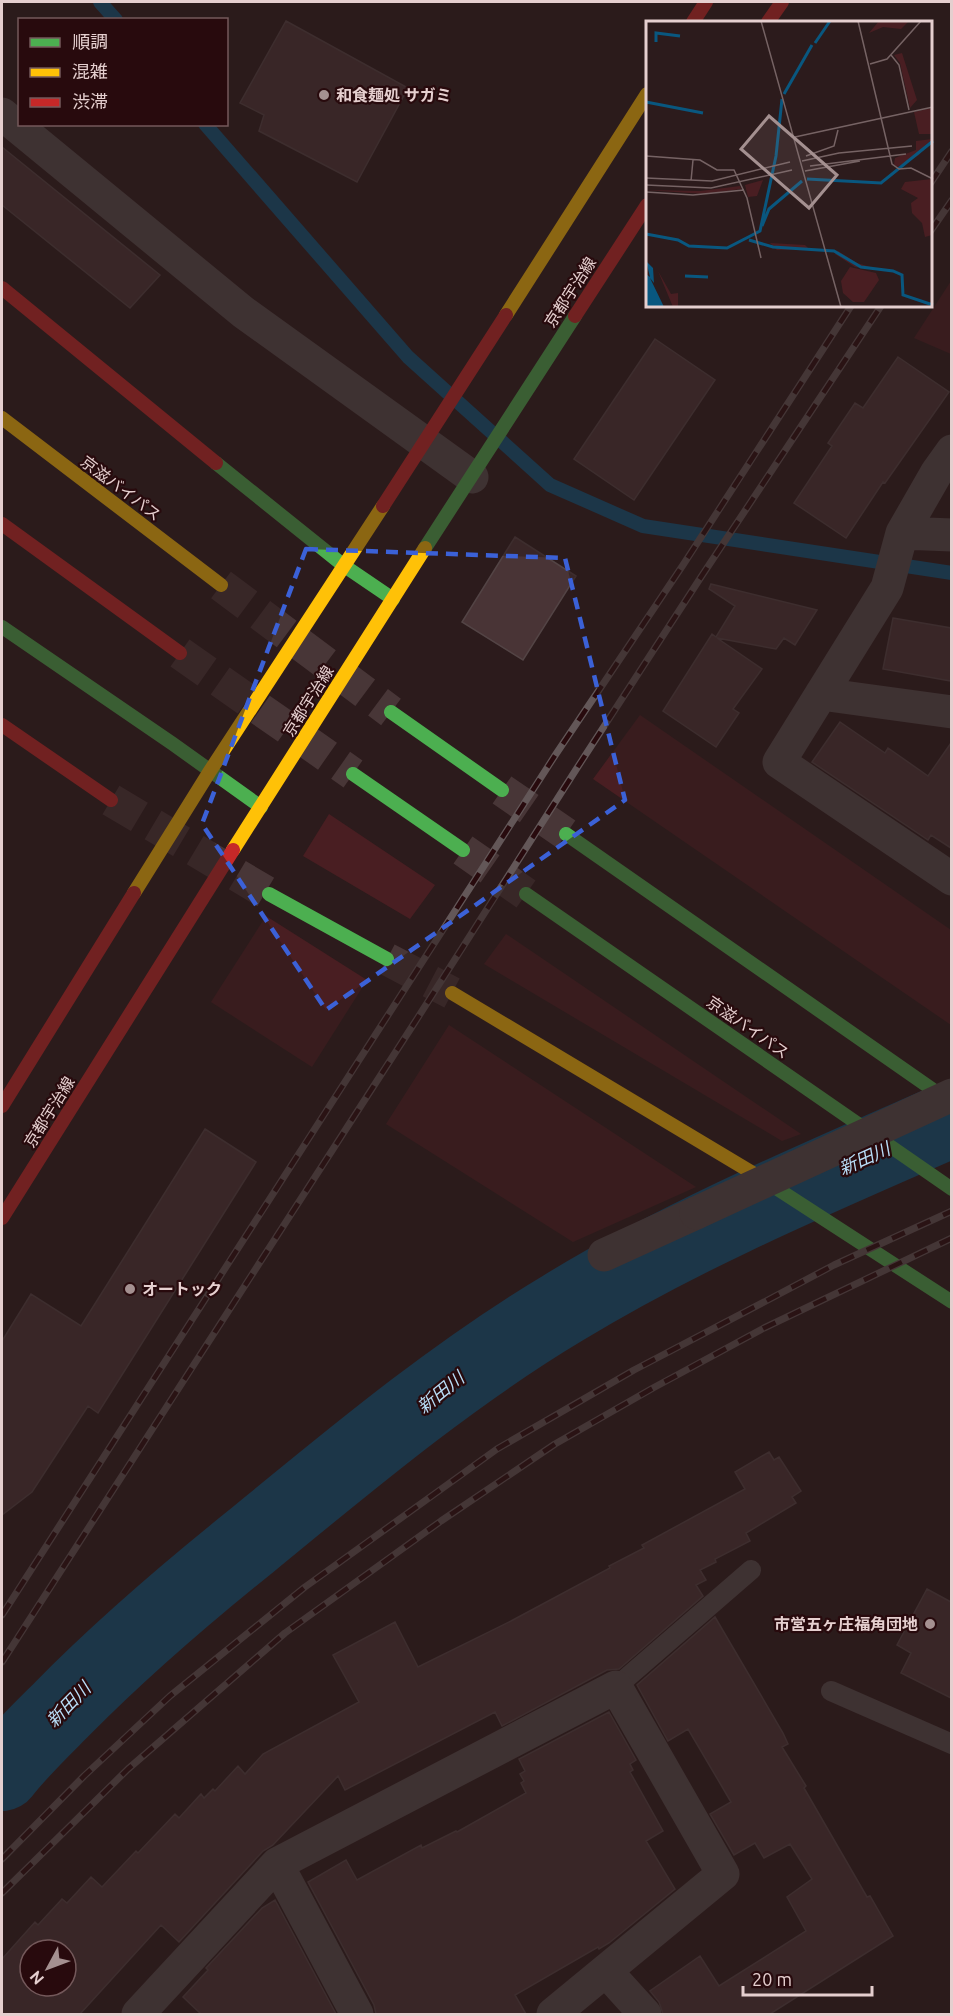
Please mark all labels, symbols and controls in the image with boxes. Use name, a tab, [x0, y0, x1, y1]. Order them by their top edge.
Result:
legend	[18, 18, 228, 126]
inset map	[646, 21, 932, 308]
text: 順調	[72, 31, 108, 51]
text: 混雑	[72, 61, 108, 81]
place label: 和食麺処 サガミ	[336, 86, 452, 104]
marker: 和食麺処 サガミ	[317, 88, 331, 102]
text: 渋滞	[72, 91, 108, 111]
street label: 京都宇治線	[541, 254, 599, 330]
street label: 京滋バイパス	[77, 452, 165, 524]
street label: 京都宇治線	[279, 662, 337, 740]
street label: 京滋バイパス	[704, 992, 792, 1062]
street label: 京都宇治線	[20, 1073, 78, 1151]
water label: 新田川	[835, 1137, 895, 1178]
place label: オートック	[142, 1280, 222, 1298]
marker: オートック	[123, 1282, 137, 1296]
water label: 新田川	[413, 1366, 469, 1417]
place label: 市営五ヶ庄福角団地	[774, 1615, 918, 1633]
marker: 市営五ヶ庄福角団地	[923, 1617, 937, 1631]
water label: 新田川	[42, 1676, 95, 1730]
north arrow	[18, 1938, 78, 1998]
scale bar	[743, 1959, 872, 1997]
text: N	[26, 1967, 47, 1988]
text: 20 m	[752, 1969, 792, 1989]

